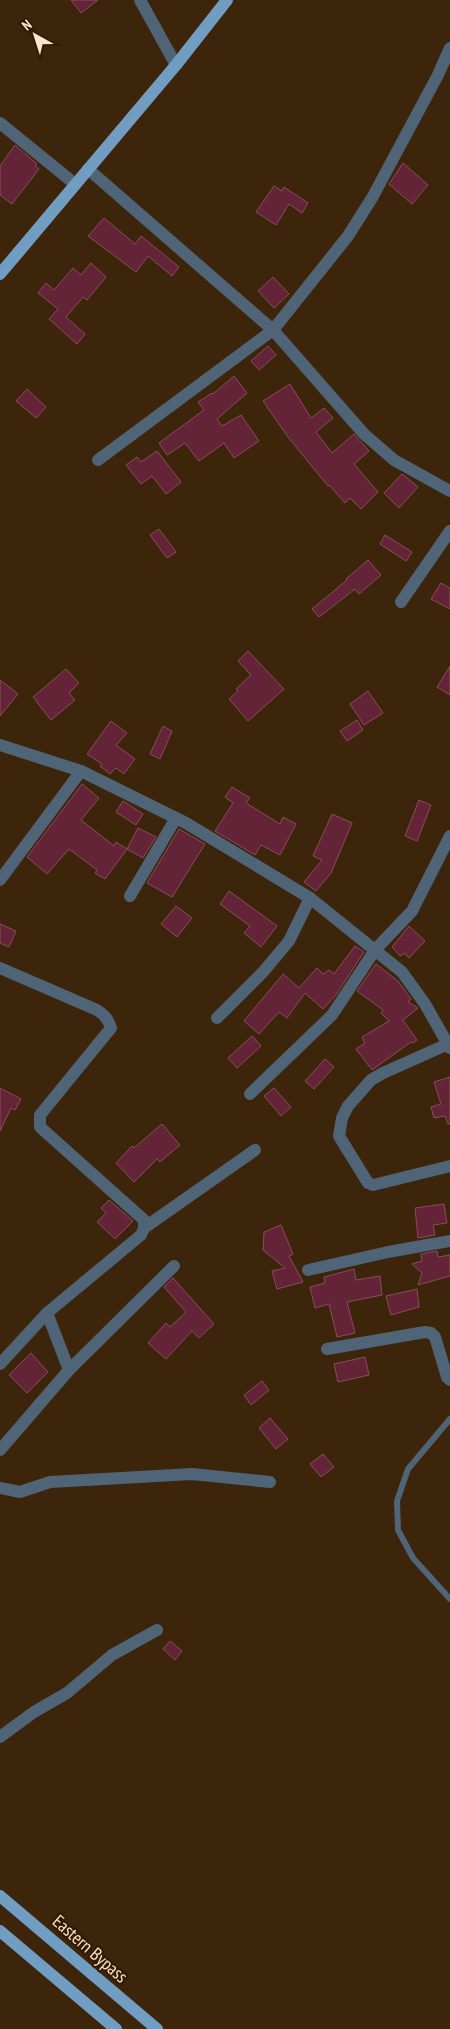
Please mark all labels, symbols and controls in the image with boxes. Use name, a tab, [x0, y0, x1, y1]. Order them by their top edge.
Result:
north arrow	[10, 10, 60, 60]
text: N	[18, 16, 35, 34]
street label: Eastern Bypass	[48, 1910, 133, 1988]

